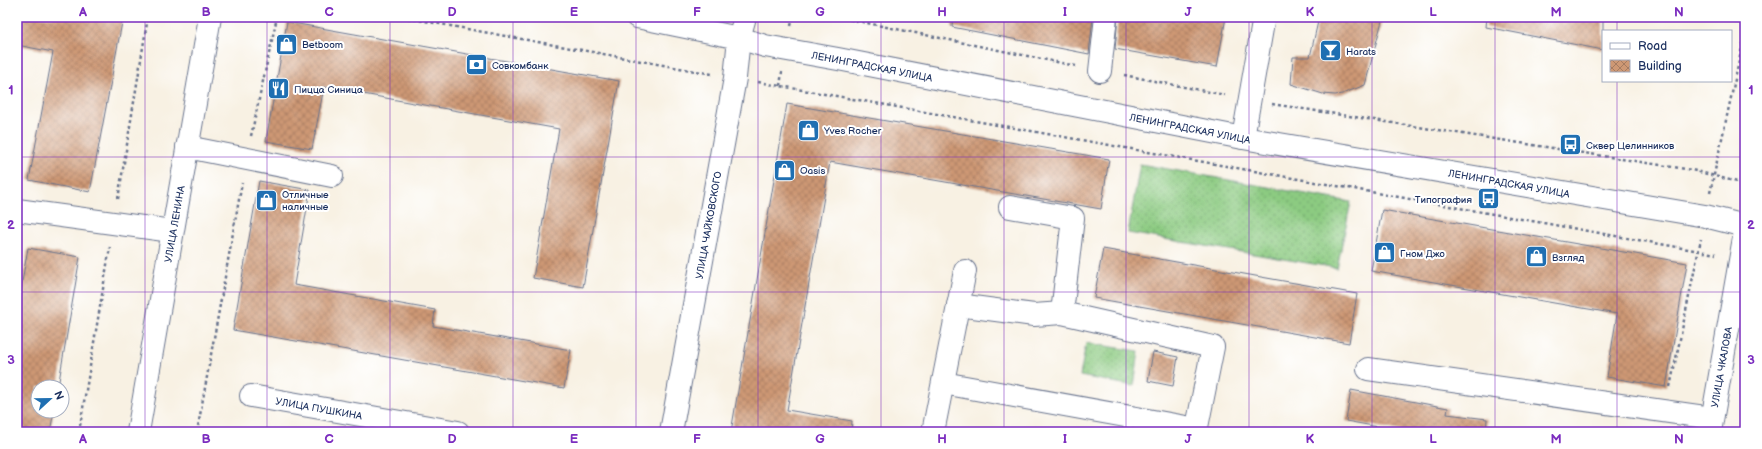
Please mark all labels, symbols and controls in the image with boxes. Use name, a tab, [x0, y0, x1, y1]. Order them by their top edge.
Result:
text: A	[78, 4, 87, 20]
text: B	[201, 4, 211, 20]
text: C	[324, 4, 334, 20]
text: D	[447, 4, 457, 20]
text: E	[570, 4, 579, 20]
text: F	[693, 4, 701, 20]
text: G	[815, 4, 825, 20]
text: H	[937, 4, 947, 20]
text: I	[1063, 4, 1067, 20]
text: J	[1184, 4, 1192, 20]
text: K	[1306, 4, 1315, 20]
text: L	[1429, 4, 1437, 20]
text: M	[1550, 4, 1562, 20]
text: N	[1674, 4, 1684, 20]
legend	[1602, 30, 1732, 82]
shop icon: Betboom	[273, 31, 299, 57]
bar icon: Harats	[1317, 38, 1343, 64]
place label: Betboom	[302, 39, 343, 51]
text: Road	[1638, 39, 1667, 54]
place label: Harats	[1346, 46, 1376, 58]
street label: ЛЕНИНГРАДСКАЯ УЛИЦА	[809, 49, 934, 85]
bank icon: Совкомбанк	[463, 52, 489, 78]
text: Building	[1638, 59, 1682, 74]
place label: Совкомбанк	[492, 60, 549, 72]
restaurant icon: Пицца Синица	[265, 76, 291, 102]
text: 1	[8, 82, 14, 98]
text: 1	[1748, 82, 1754, 98]
place label: Пицца Синица	[294, 84, 363, 96]
street label: ЛЕНИНГРАДСКАЯ УЛИЦА	[1127, 111, 1252, 147]
shop icon: Yves Rocher	[796, 117, 822, 143]
place label: Yves Rocher	[823, 125, 882, 137]
bus stop icon: Сквер Целинников	[1557, 132, 1583, 158]
place label: Сквер Целинников	[1586, 140, 1675, 152]
shop icon: Oasis	[771, 157, 797, 183]
place label: Oasis	[800, 165, 825, 177]
street label: ЛЕНИНГРАДСКАЯ УЛИЦА	[1446, 167, 1571, 201]
street label: УЛИЦА ЧАЙКОВСКОГО	[694, 170, 724, 280]
street label: УЛИЦА ЛЕНИНА	[162, 184, 188, 264]
bus stop icon: Типография	[1475, 186, 1501, 212]
shop icon: Отличные наличные	[253, 187, 279, 213]
place label: Отличные наличные	[282, 189, 329, 213]
place label: Типография	[1415, 194, 1472, 206]
text: 2	[7, 217, 15, 233]
text: 2	[1747, 217, 1755, 233]
shop icon: Гном Джо	[1372, 240, 1398, 266]
shop icon: Взгляд	[1524, 244, 1550, 270]
place label: Гном Джо	[1400, 248, 1445, 260]
place label: Взгляд	[1552, 252, 1584, 264]
street label: УЛИЦА ЧКАЛОВА	[1709, 325, 1735, 409]
text: 3	[7, 352, 15, 368]
text: 3	[1747, 352, 1755, 368]
north arrow	[30, 379, 70, 419]
text: N	[51, 389, 66, 402]
street label: УЛИЦА ПУШКИНА	[275, 395, 364, 423]
text: A	[78, 431, 87, 447]
text: B	[201, 431, 211, 447]
text: C	[324, 431, 334, 447]
text: D	[447, 431, 457, 447]
text: E	[570, 431, 579, 447]
text: F	[693, 431, 701, 447]
text: G	[815, 431, 825, 447]
text: H	[937, 431, 947, 447]
text: I	[1063, 431, 1067, 447]
text: J	[1184, 431, 1192, 447]
text: K	[1306, 431, 1315, 447]
text: L	[1429, 431, 1437, 447]
text: M	[1550, 431, 1562, 447]
text: N	[1674, 431, 1684, 447]

